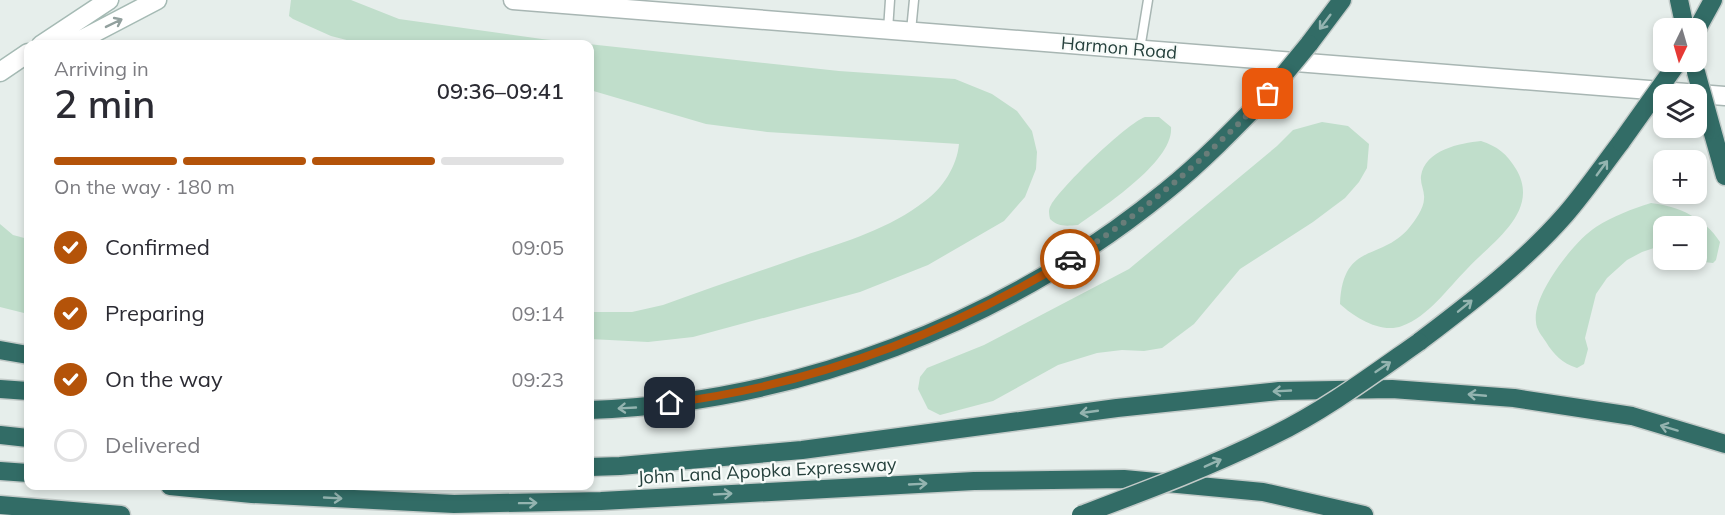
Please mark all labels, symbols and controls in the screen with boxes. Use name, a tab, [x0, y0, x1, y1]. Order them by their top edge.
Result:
one-way arrow	[1319, 14, 1332, 30]
one-way arrow	[105, 17, 123, 29]
north arrow	[1653, 18, 1707, 72]
map controls	[1653, 18, 1707, 270]
street label: Harmon Road	[1060, 31, 1178, 64]
text: Arriving in	[54, 56, 149, 81]
pin	[1242, 68, 1293, 119]
text: 09:36–09:41	[437, 77, 564, 105]
icon: bag	[1251, 77, 1284, 110]
text: 2 min	[54, 79, 155, 128]
button: layers	[1653, 84, 1707, 138]
button: +	[1653, 150, 1707, 204]
one-way arrow	[1596, 160, 1608, 176]
text: On the way · 180 m	[54, 174, 235, 199]
button: −	[1653, 216, 1707, 270]
courier	[1040, 229, 1100, 289]
icon: check	[54, 231, 87, 264]
text: Confirmed	[105, 233, 210, 261]
text: 09:05	[511, 235, 564, 260]
icon: car	[1054, 243, 1087, 276]
icon: check	[54, 297, 87, 330]
text: Preparing	[105, 299, 205, 327]
one-way arrow	[1457, 299, 1473, 312]
text: 09:14	[511, 301, 564, 326]
one-way arrow	[1374, 361, 1390, 373]
icon: check	[54, 363, 87, 396]
text: On the way	[105, 365, 223, 393]
text: 09:23	[511, 367, 564, 392]
pin	[644, 377, 695, 428]
icon: home	[653, 386, 686, 419]
one-way arrow	[1273, 386, 1293, 397]
one-way arrow	[1468, 390, 1488, 401]
one-way arrow	[617, 403, 637, 414]
one-way arrow	[1079, 406, 1099, 417]
one-way arrow	[1660, 422, 1679, 433]
text: Delivered	[105, 431, 200, 459]
street label: John Land Apopka Expressway	[637, 452, 897, 489]
one-way arrow	[1204, 457, 1222, 469]
one-way arrow	[907, 478, 927, 489]
one-way arrow	[712, 488, 732, 499]
one-way arrow	[323, 493, 343, 504]
one-way arrow	[518, 497, 538, 508]

